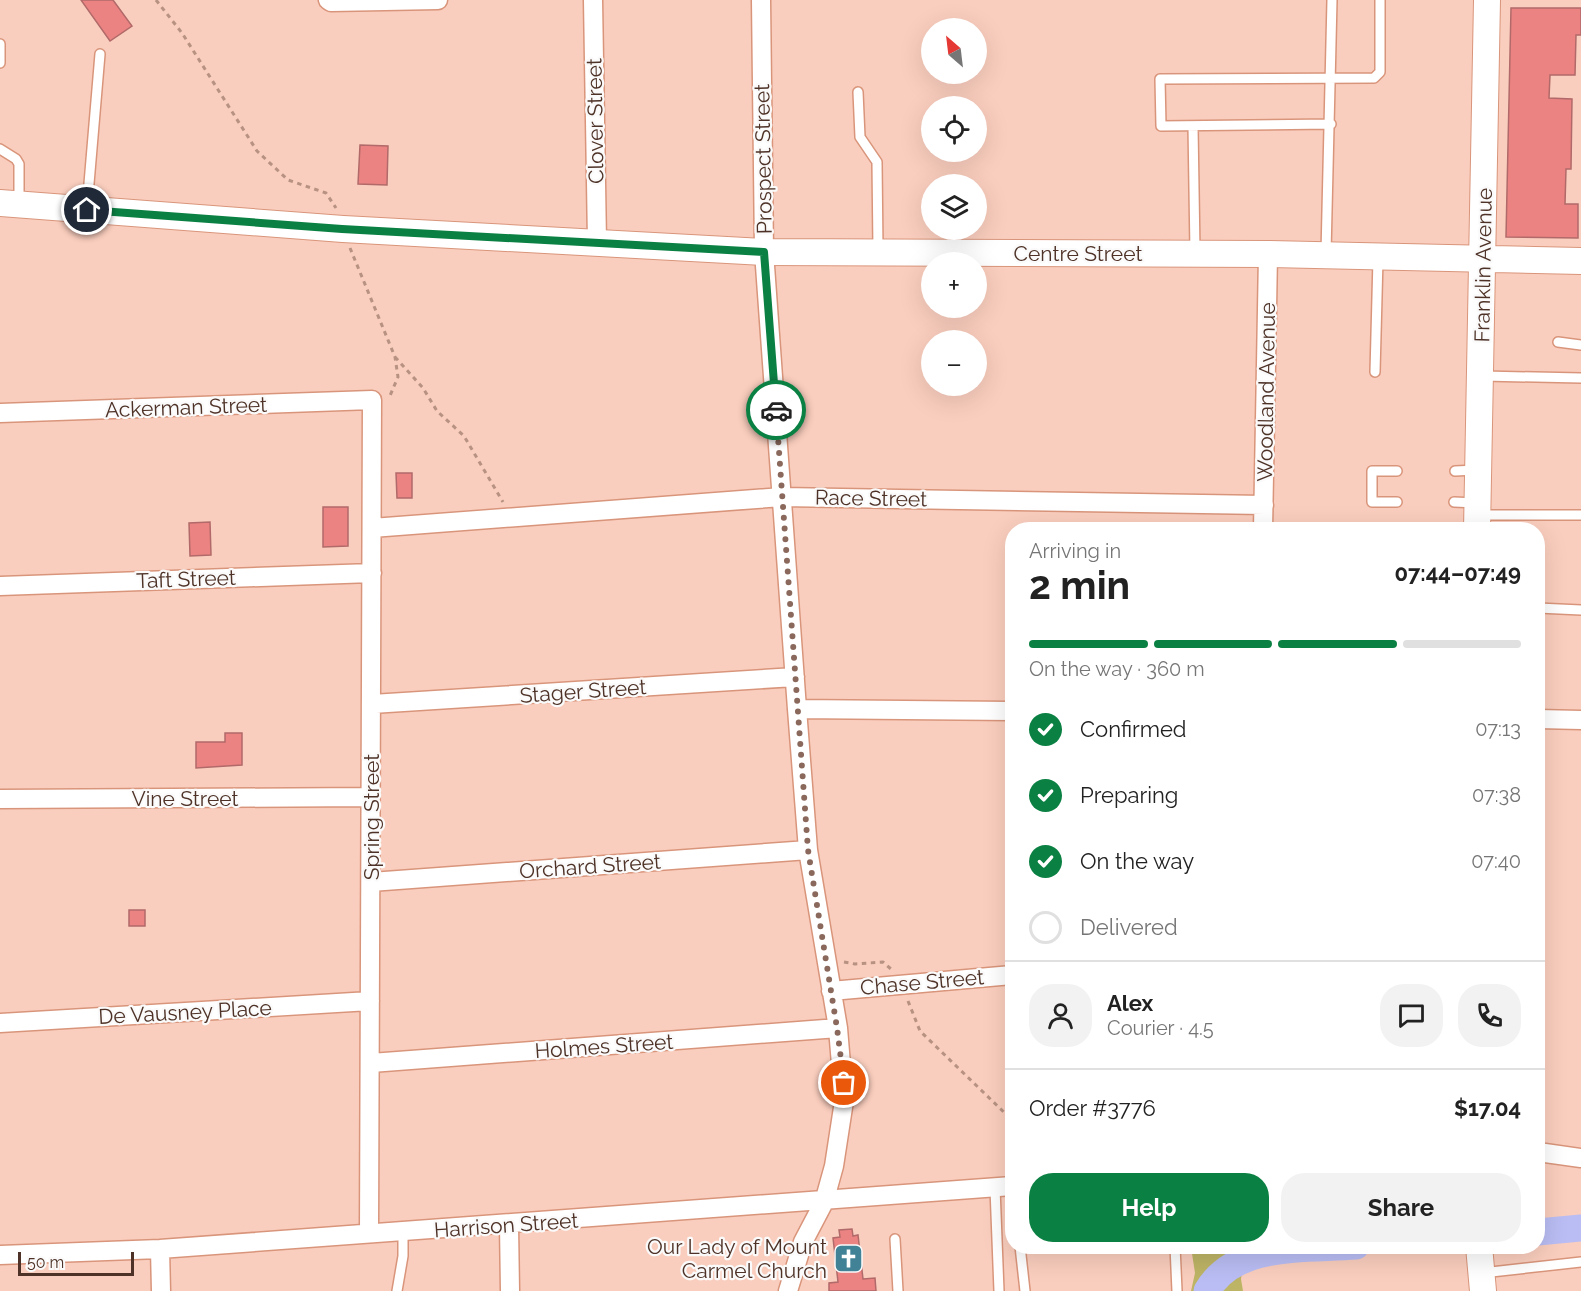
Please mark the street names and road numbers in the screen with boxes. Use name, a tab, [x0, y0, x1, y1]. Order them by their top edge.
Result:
street label: Clover Street	[581, 58, 609, 184]
street label: Prospect Street	[749, 84, 777, 234]
street label: Franklin Avenue	[1469, 187, 1497, 343]
street label: Centre Street	[1014, 241, 1142, 266]
street label: Woodland Avenue	[1252, 302, 1280, 482]
street label: Ackerman Street	[104, 392, 268, 422]
street label: Race Street	[815, 485, 927, 511]
street label: Taft Street	[136, 565, 236, 593]
street label: Stager Street	[519, 674, 647, 708]
street label: Spring Street	[359, 754, 384, 880]
street label: Vine Street	[132, 786, 238, 811]
street label: Orchard Street	[518, 849, 662, 883]
street label: Chase Street	[859, 964, 985, 1000]
street label: De Vausney Place	[98, 995, 272, 1029]
street label: Holmes Street	[534, 1029, 674, 1063]
street label: Harrison Street	[433, 1207, 579, 1243]

